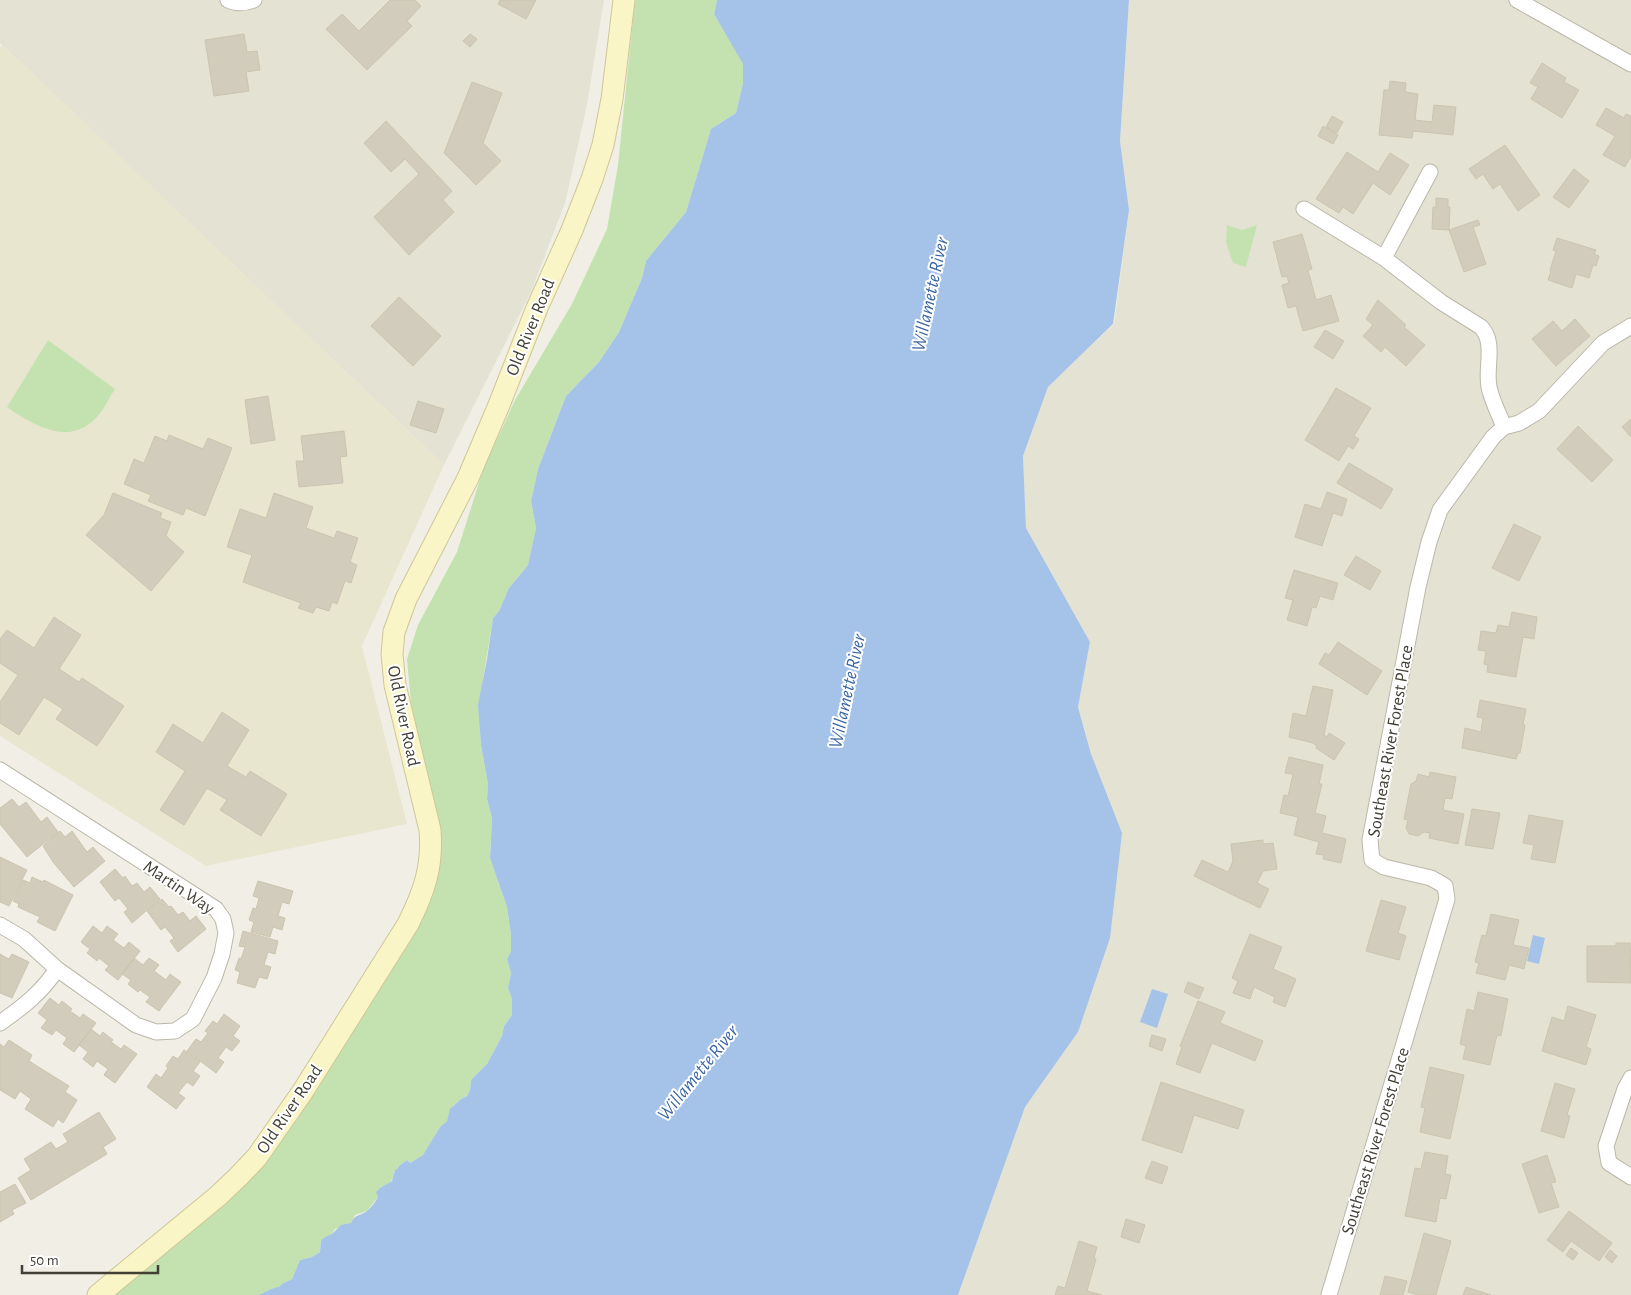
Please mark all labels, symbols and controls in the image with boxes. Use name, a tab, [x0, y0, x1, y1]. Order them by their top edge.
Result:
water label: Willamette River	[909, 235, 952, 353]
street label: Old River Road	[503, 276, 559, 378]
water label: Willamette River	[826, 632, 869, 750]
street label: Southeast River Forest Place	[1365, 644, 1417, 839]
street label: Old River Road	[384, 664, 423, 768]
street label: Martin Way	[140, 858, 217, 918]
water label: Willamette River	[654, 1021, 743, 1124]
street label: Southeast River Forest Place	[1339, 1046, 1413, 1237]
street label: Old River Road	[254, 1062, 326, 1157]
scale bar	[22, 1242, 159, 1274]
text: 50 m	[30, 1253, 59, 1268]

